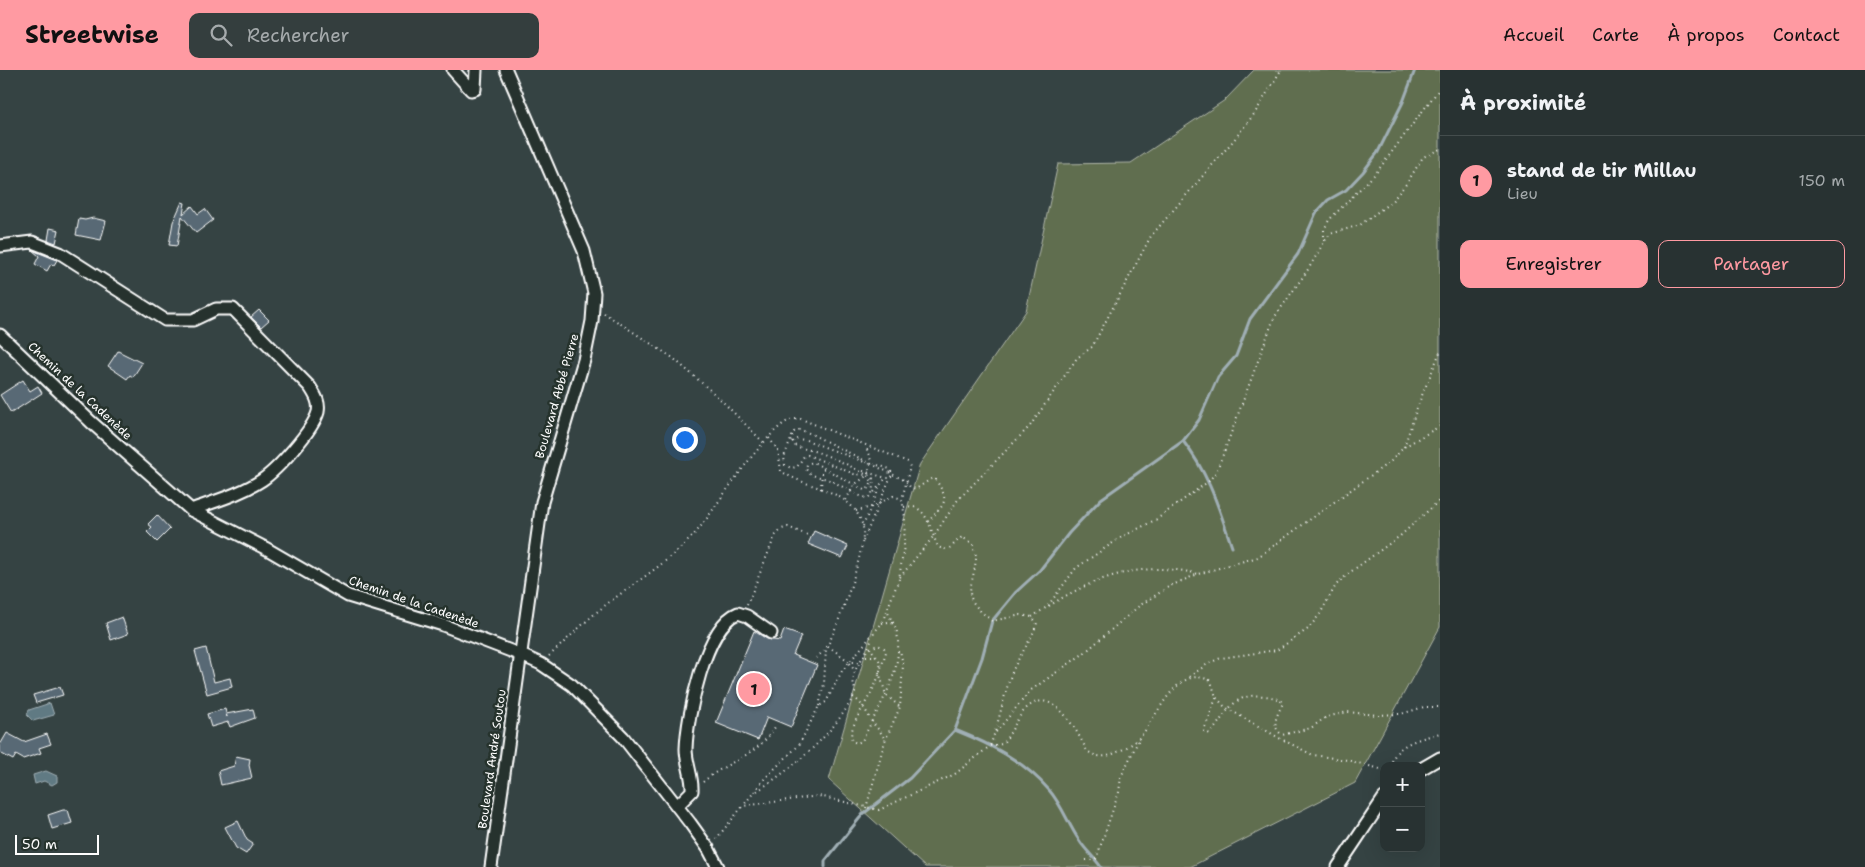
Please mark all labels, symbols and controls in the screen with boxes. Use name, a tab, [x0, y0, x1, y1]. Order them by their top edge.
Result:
search box	[189, 13, 539, 58]
text: Streetwise	[25, 19, 159, 51]
icon: search	[207, 21, 235, 49]
text: Rechercher	[247, 23, 350, 48]
text: Accueil	[1503, 23, 1564, 47]
text: Carte	[1592, 23, 1639, 47]
text: À propos	[1667, 23, 1745, 47]
text: Contact	[1773, 23, 1840, 47]
text: À proximité	[1460, 89, 1586, 117]
text: stand de tir Millau	[1507, 158, 1697, 183]
text: 1	[1472, 170, 1480, 191]
text: 150 m	[1798, 170, 1845, 191]
text: Lieu	[1507, 183, 1538, 204]
button: Enregistrer	[1460, 240, 1648, 288]
button: Partager	[1658, 240, 1845, 288]
street label: Boulevard Abbé Pierre	[532, 331, 583, 460]
street label: Chemin de la Cadenède	[25, 339, 136, 444]
your location	[672, 427, 698, 453]
street label: Chemin de la Cadenède	[347, 572, 481, 632]
pin: 1	[738, 670, 770, 708]
street label: Boulevard André Soutou	[474, 688, 510, 830]
map controls	[1380, 762, 1425, 852]
button: +	[1380, 762, 1425, 807]
button: −	[1380, 807, 1425, 852]
scale bar	[15, 832, 99, 855]
text: 50 m	[22, 835, 57, 853]

